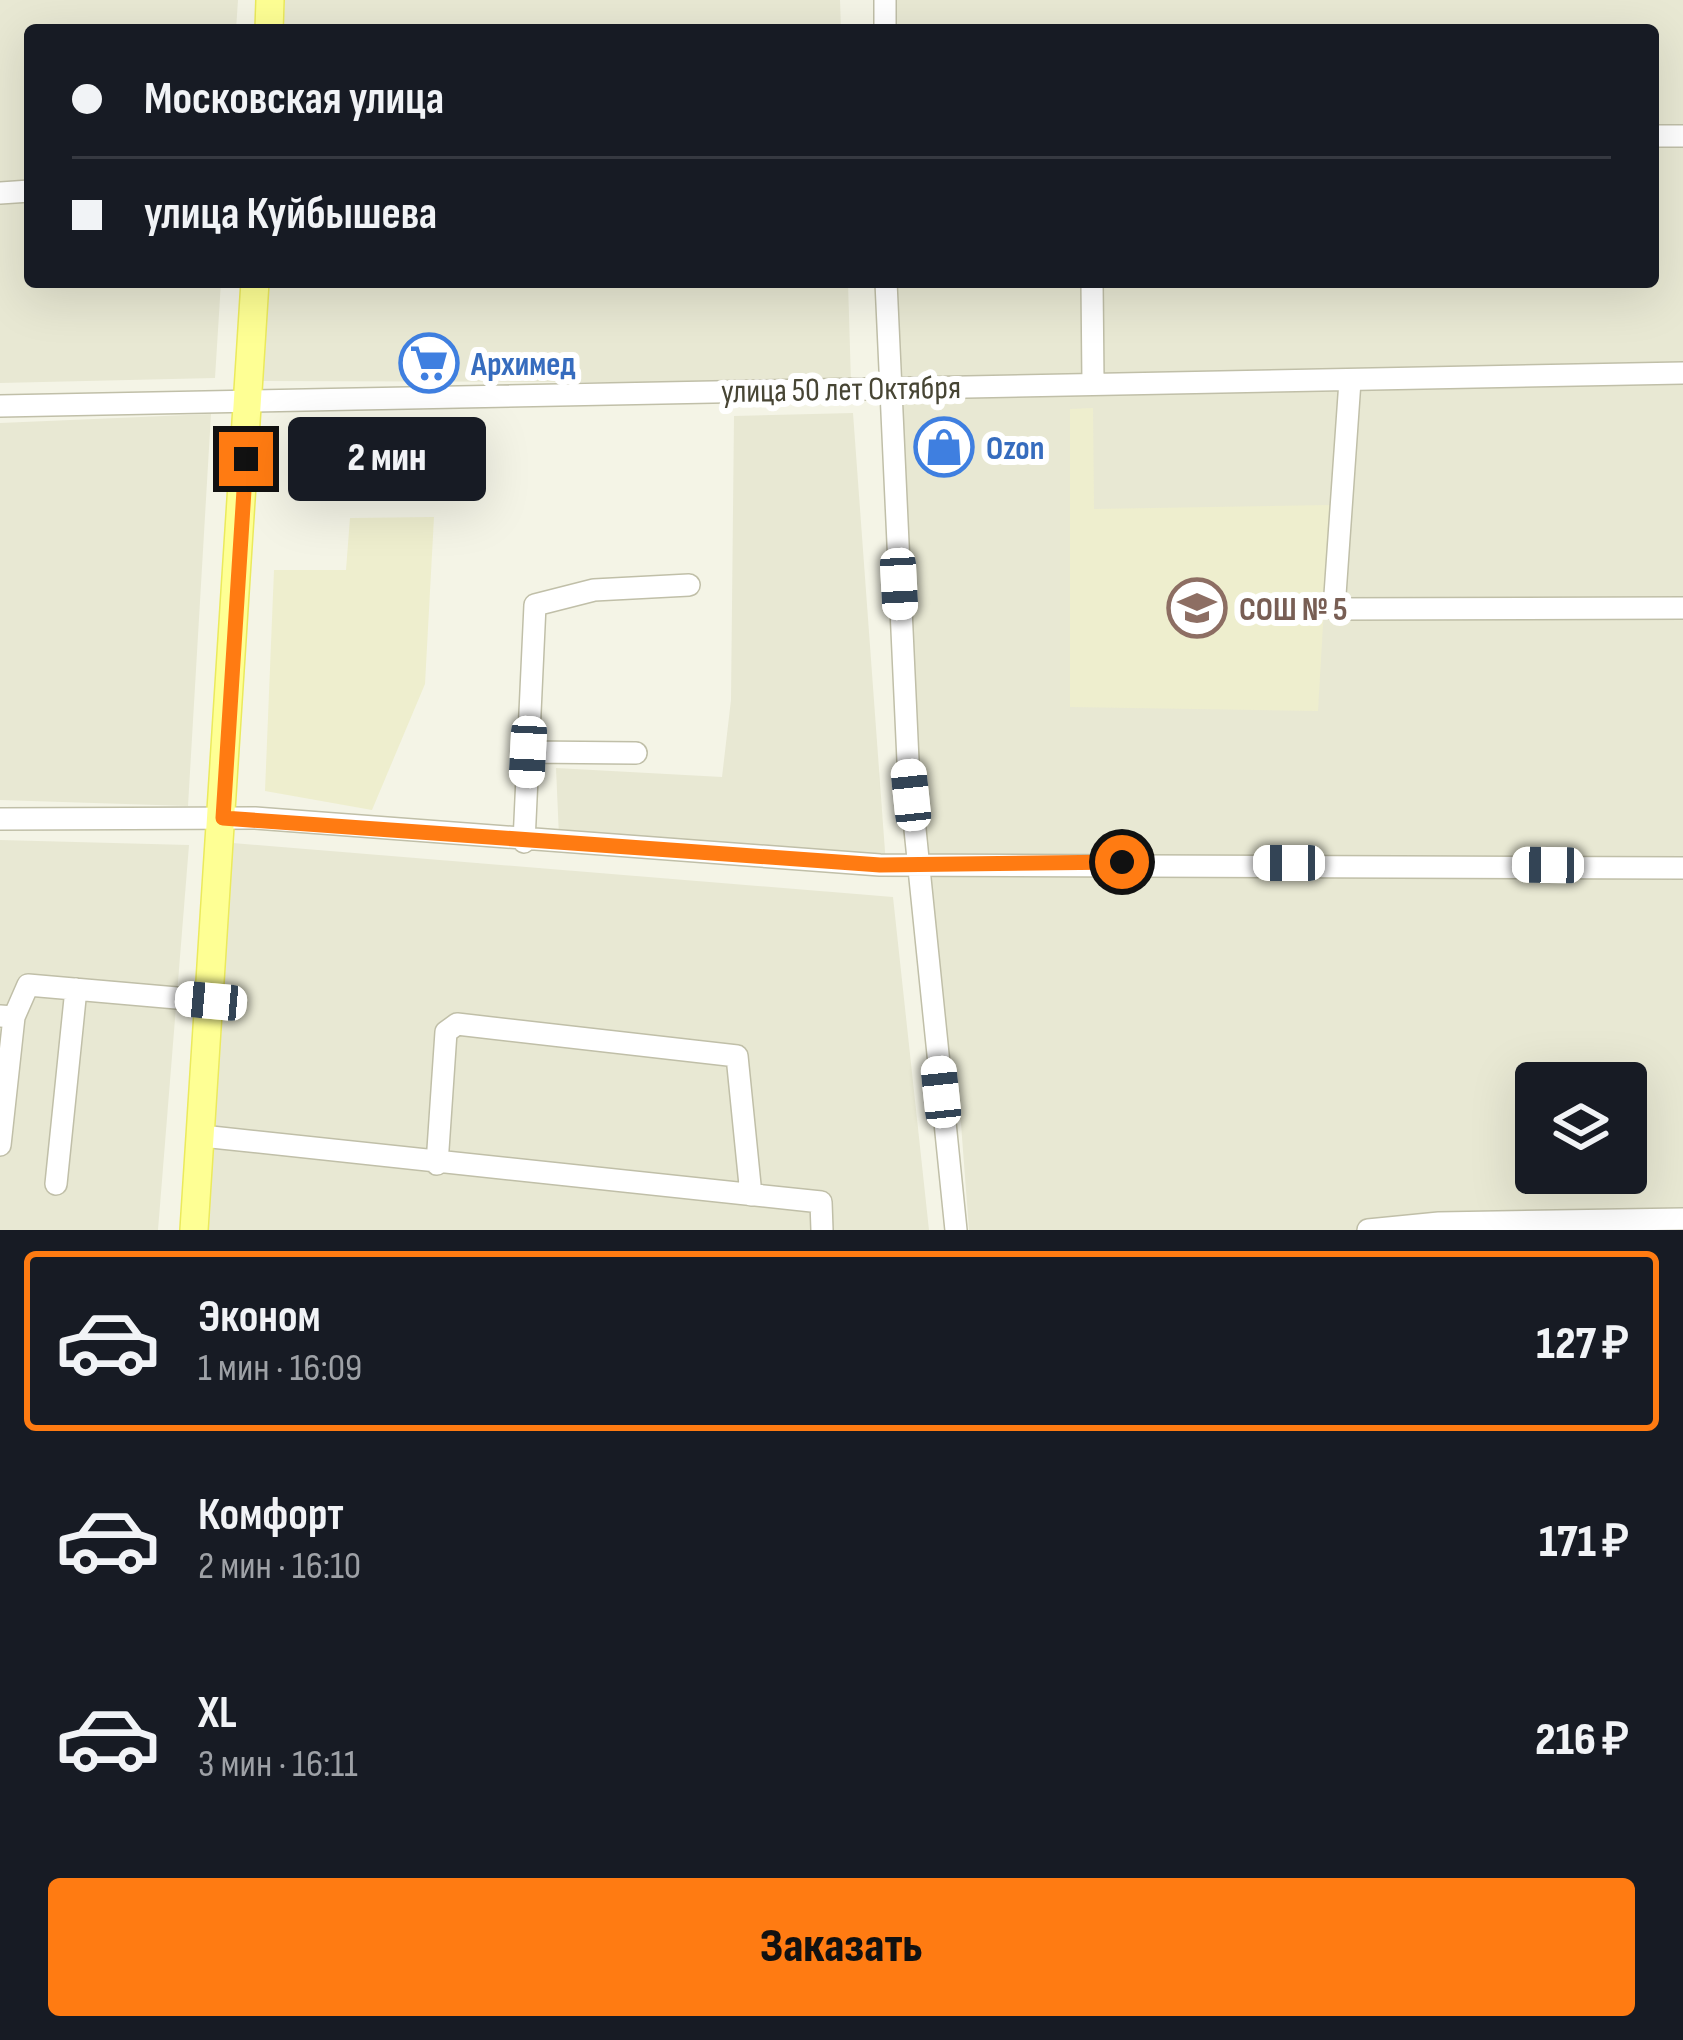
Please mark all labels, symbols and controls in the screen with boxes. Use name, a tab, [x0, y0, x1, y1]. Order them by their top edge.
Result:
text: Московская улица	[144, 72, 444, 127]
text: улица Куйбышева	[144, 187, 437, 242]
supermarket icon: Архимед	[398, 332, 460, 394]
place label: Архимед	[470, 345, 576, 385]
street label: улица 50 лет Октября	[721, 368, 961, 412]
shop icon: Ozon	[913, 416, 975, 478]
callout: 2 мин	[288, 417, 486, 501]
place label: Ozon	[986, 429, 1044, 469]
route end	[219, 432, 273, 486]
text: 2 мин	[348, 435, 426, 482]
car	[879, 547, 919, 621]
school or university icon: СОШ № 5	[1166, 577, 1228, 639]
place label: СОШ № 5	[1239, 590, 1348, 630]
car	[508, 715, 548, 789]
car	[889, 757, 933, 833]
route start	[1095, 835, 1149, 889]
car	[1253, 845, 1325, 881]
car	[1512, 846, 1584, 884]
car	[174, 980, 248, 1022]
car	[919, 1054, 963, 1130]
map controls	[1515, 1062, 1647, 1194]
button: layers	[1515, 1062, 1647, 1194]
icon: car	[54, 1287, 162, 1395]
text: Эконом	[198, 1290, 321, 1345]
text: 127 ₽	[1536, 1317, 1629, 1372]
text: 1 мин · 16:09	[198, 1345, 362, 1392]
icon: car	[54, 1485, 162, 1593]
text: Комфорт	[198, 1488, 344, 1543]
text: 171 ₽	[1539, 1515, 1629, 1570]
text: 2 мин · 16:10	[198, 1543, 361, 1590]
icon: car	[54, 1683, 162, 1791]
text: XL	[198, 1686, 237, 1741]
text: 216 ₽	[1535, 1713, 1629, 1768]
text: 3 мин · 16:11	[198, 1741, 358, 1788]
button: Заказать	[48, 1878, 1635, 2016]

